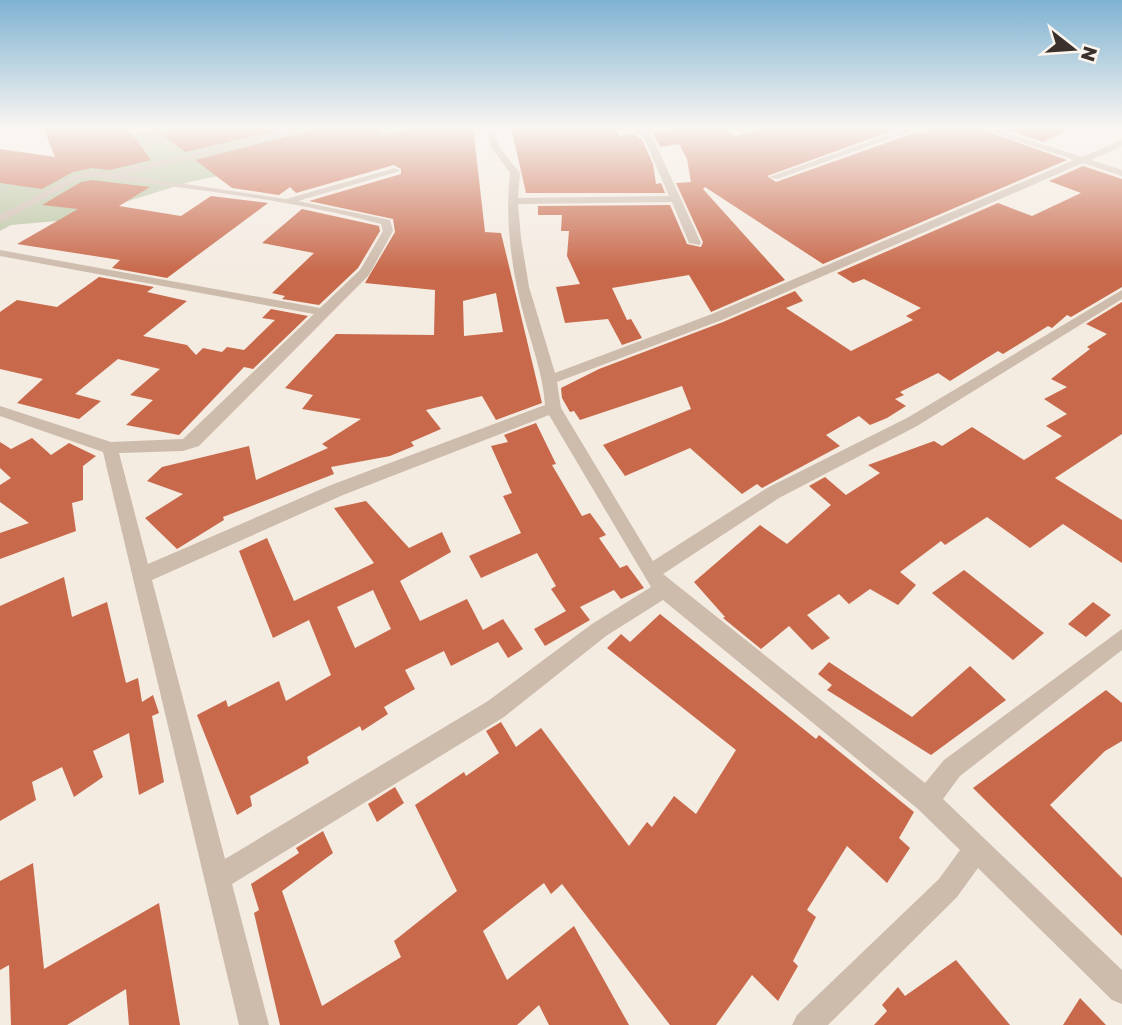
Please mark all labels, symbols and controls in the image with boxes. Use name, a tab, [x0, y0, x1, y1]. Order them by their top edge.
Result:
north arrow	[1038, 14, 1108, 84]
text: N	[1077, 44, 1103, 64]

